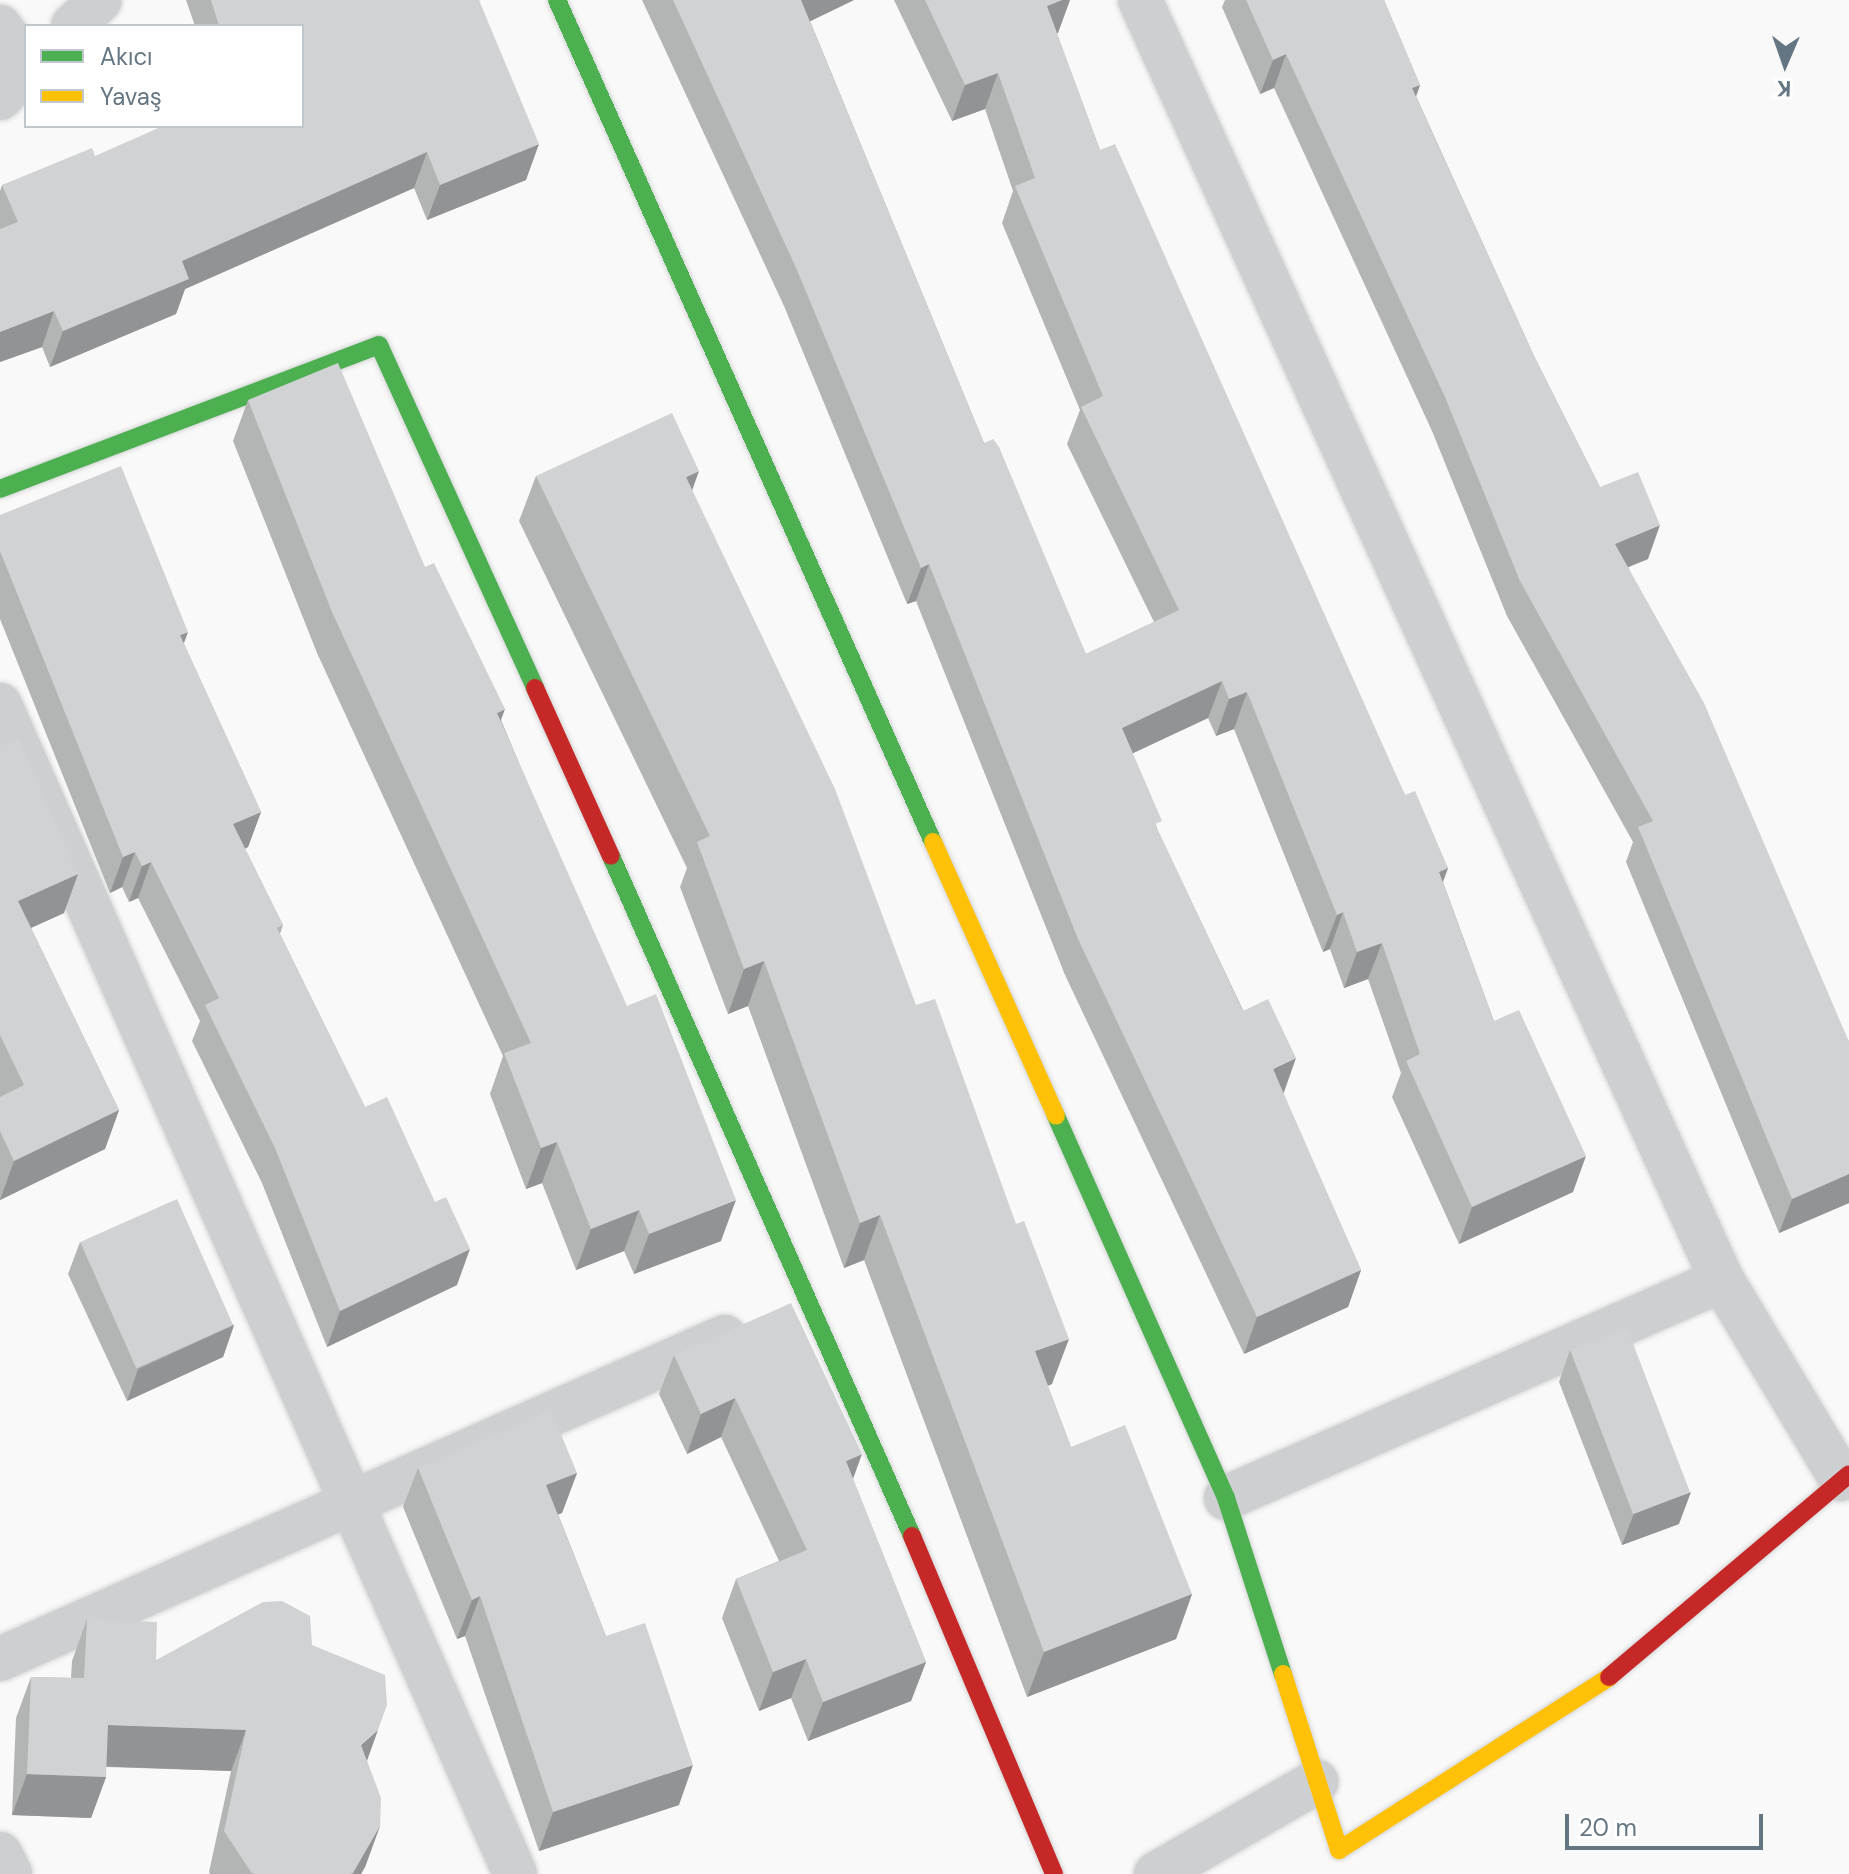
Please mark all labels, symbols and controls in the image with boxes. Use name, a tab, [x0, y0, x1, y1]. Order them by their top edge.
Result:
legend	[24, 24, 304, 128]
north arrow	[1745, 24, 1825, 104]
text: Akıcı	[100, 41, 152, 72]
text: K	[1776, 74, 1792, 103]
text: Yavaş	[100, 81, 162, 112]
scale bar	[1569, 1798, 1767, 1848]
text: 20 m	[1579, 1812, 1637, 1843]

